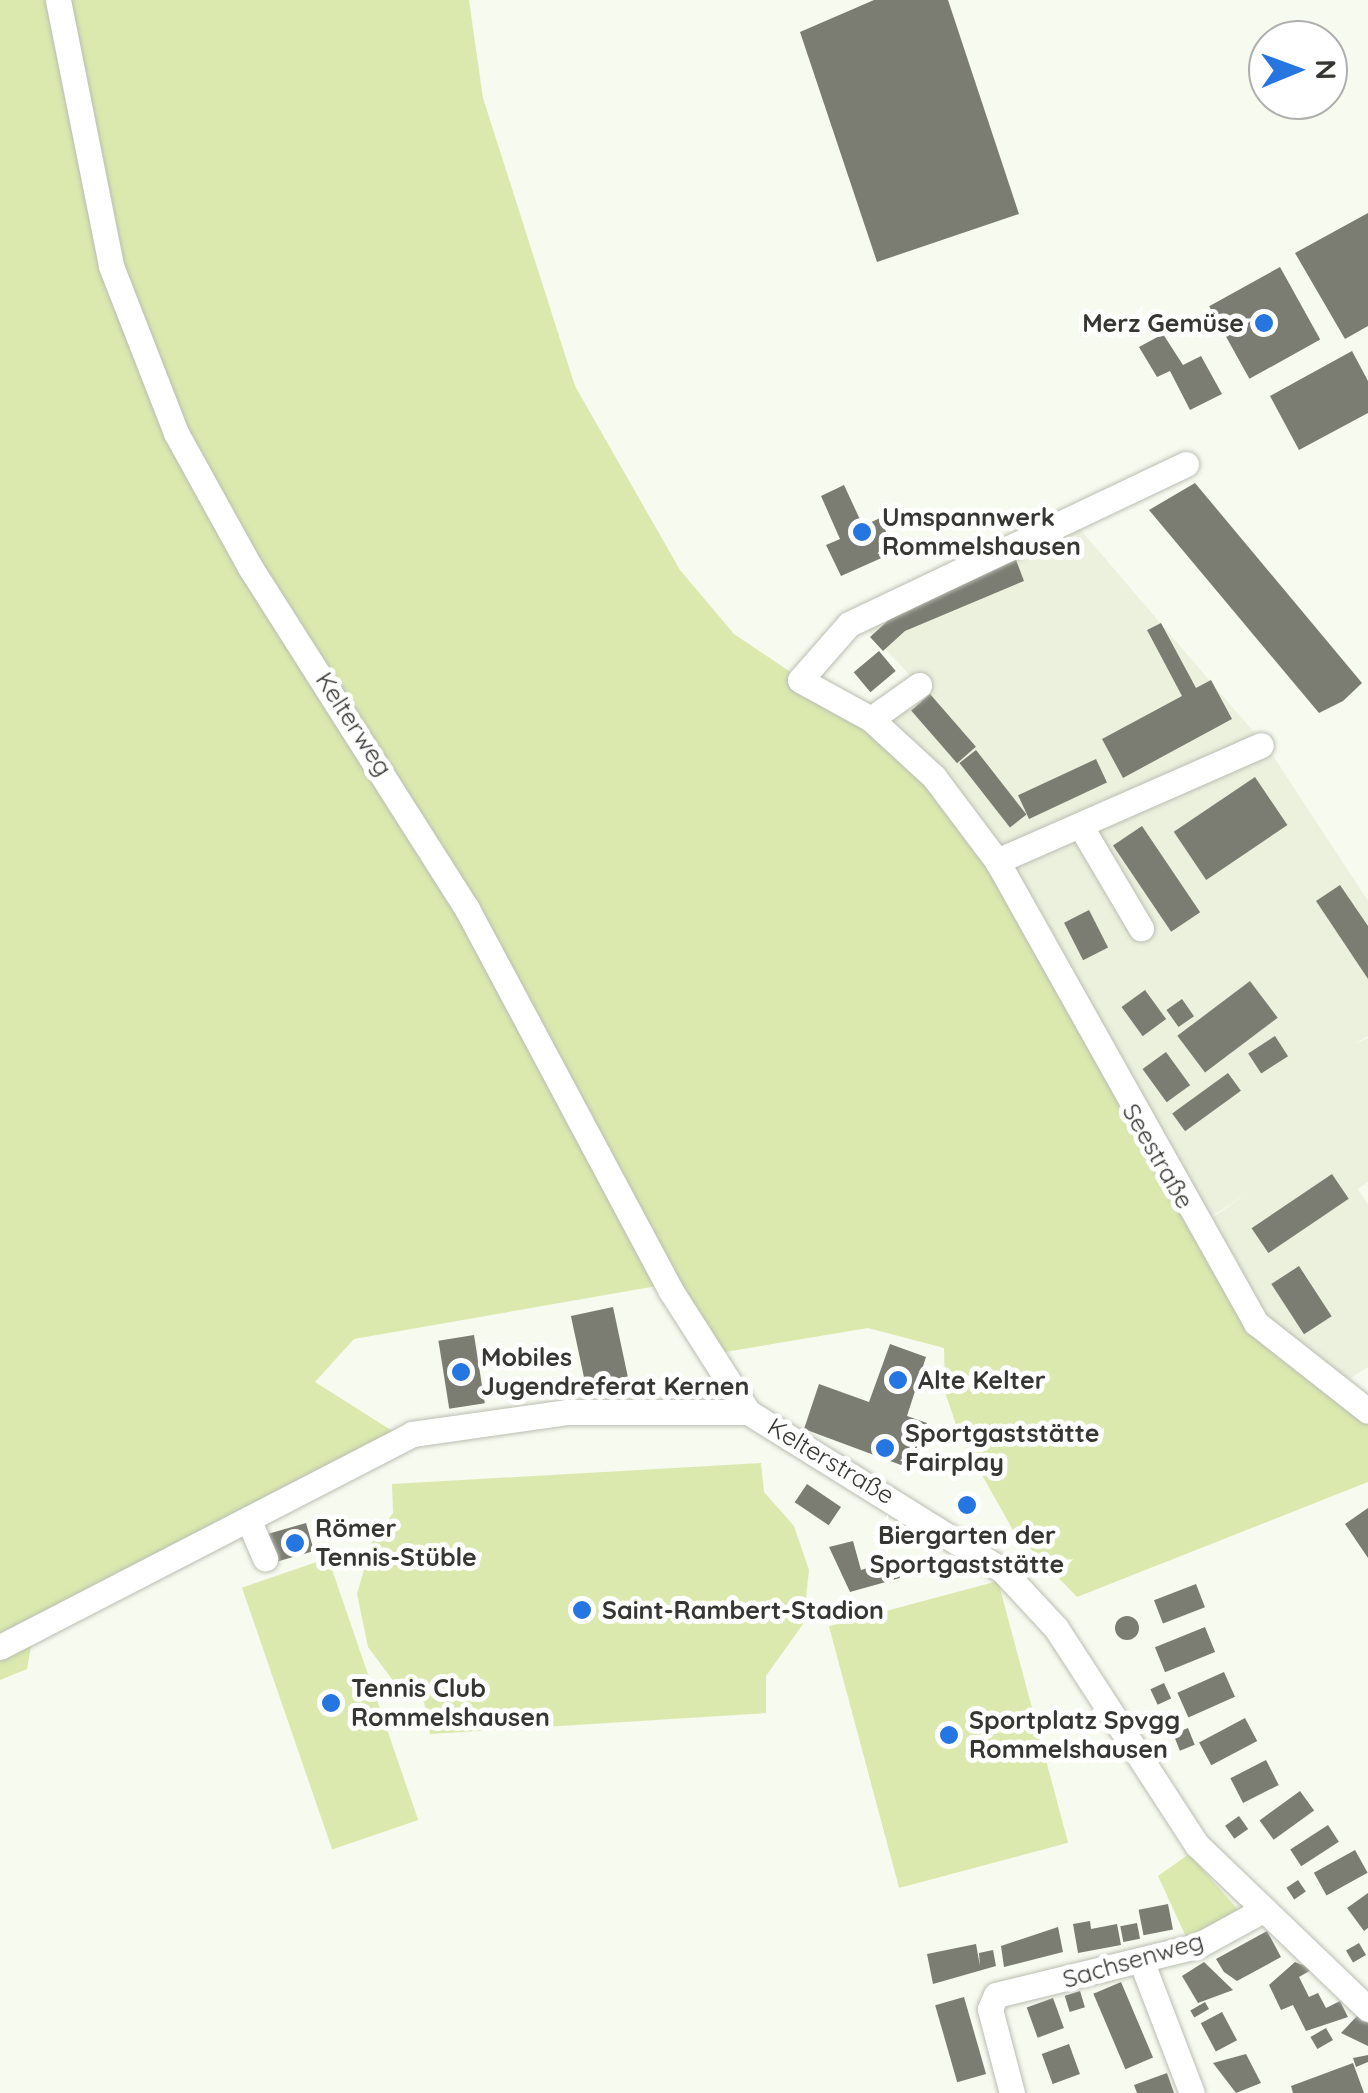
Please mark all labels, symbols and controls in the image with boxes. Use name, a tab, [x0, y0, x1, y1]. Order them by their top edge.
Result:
north arrow	[1248, 20, 1348, 120]
text: N	[1309, 59, 1344, 80]
place label: Merz Gemüse	[1082, 308, 1244, 338]
marker: Merz Gemüse	[1253, 312, 1275, 334]
place label: Umspannwerk Rommelshausen	[882, 503, 1081, 562]
marker: Umspannwerk Rommelshausen	[851, 521, 873, 543]
street label: Kelterweg	[309, 666, 399, 782]
street label: Seestraße	[1116, 1098, 1200, 1214]
place label: Mobiles Jugendreferat Kernen	[481, 1343, 749, 1402]
marker: Mobiles Jugendreferat Kernen	[450, 1361, 472, 1383]
place label: Alte Kelter	[918, 1365, 1045, 1395]
marker: Alte Kelter	[887, 1369, 909, 1391]
street label: Kelterstraße	[762, 1412, 900, 1510]
place label: Sportgaststätte Fairplay	[905, 1419, 1100, 1478]
marker: Sportgaststätte Fairplay	[874, 1437, 896, 1459]
marker: Biergarten der Sportgaststätte	[956, 1494, 978, 1516]
place label: Römer Tennis-Stüble	[315, 1514, 477, 1573]
place label: Biergarten der Sportgaststätte	[870, 1521, 1064, 1580]
marker: Römer Tennis-Stüble	[284, 1532, 306, 1554]
place label: Saint-Rambert-Stadion	[602, 1595, 884, 1625]
marker: Saint-Rambert-Stadion	[571, 1599, 593, 1621]
place label: Tennis Club Rommelshausen	[351, 1674, 550, 1733]
marker: Tennis Club Rommelshausen	[320, 1692, 342, 1714]
place label: Sportplatz Spvgg Rommelshausen	[969, 1706, 1180, 1765]
marker: Sportplatz Spvgg Rommelshausen	[938, 1724, 960, 1746]
street label: Sachsenweg	[1059, 1926, 1207, 1994]

